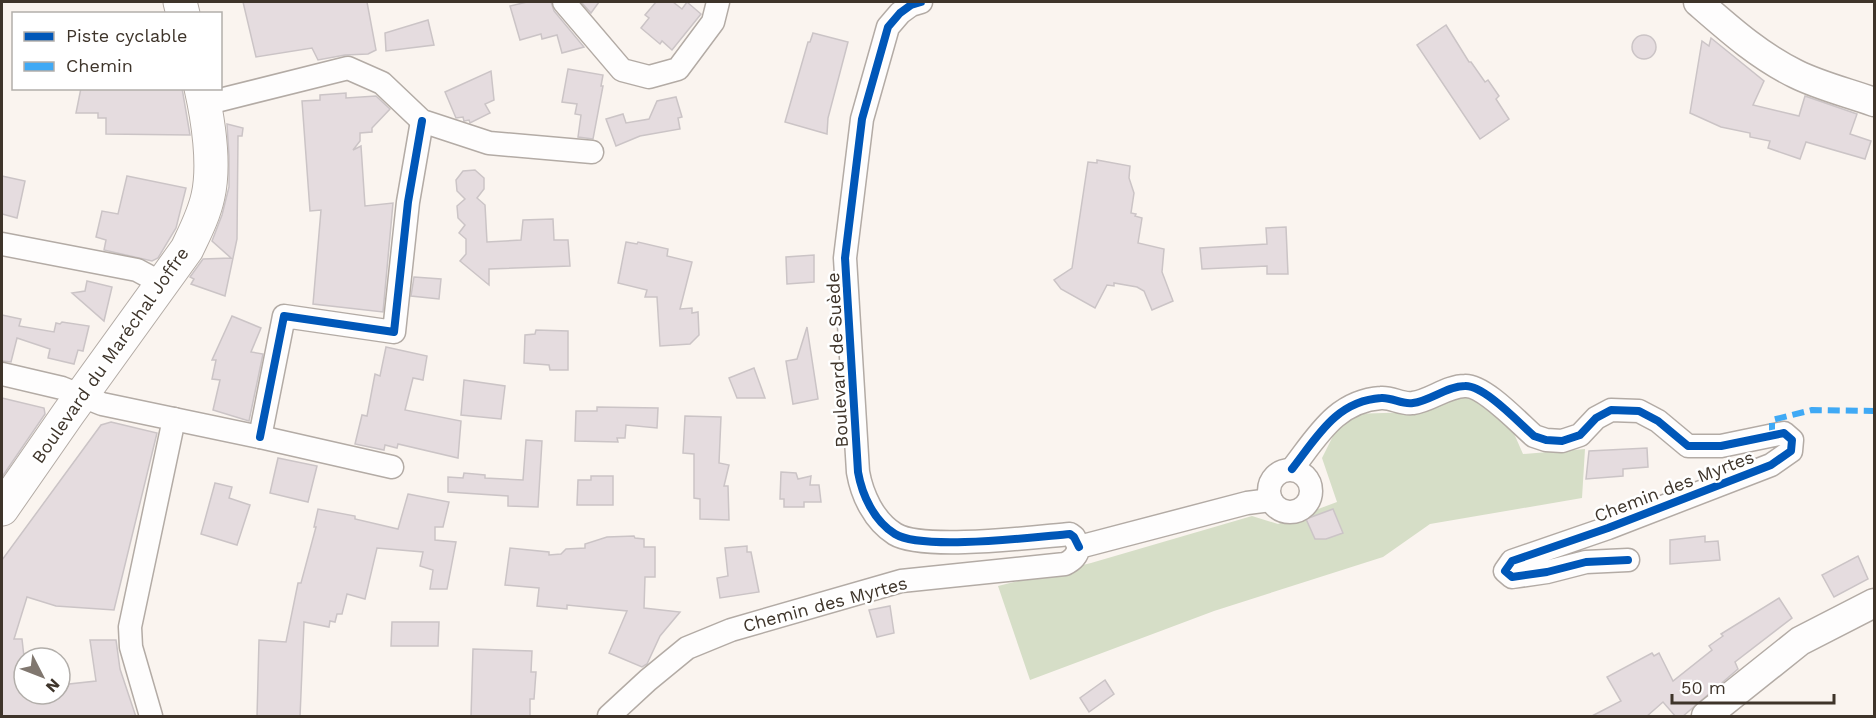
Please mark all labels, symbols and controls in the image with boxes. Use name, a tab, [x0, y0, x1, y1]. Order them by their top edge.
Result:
legend	[12, 12, 222, 90]
text: Piste cyclable	[66, 25, 187, 46]
text: Chemin	[66, 55, 133, 76]
street label: Boulevard du Maréchal Joffre	[27, 243, 193, 467]
street label: Boulevard de Suède	[822, 272, 852, 448]
street label: Chemin des Myrtes	[1591, 446, 1757, 526]
street label: Chemin des Myrtes	[741, 572, 909, 636]
north arrow	[12, 646, 72, 706]
scale bar	[1672, 667, 1834, 705]
text: N	[42, 675, 64, 696]
text: 50 m	[1681, 677, 1726, 698]

